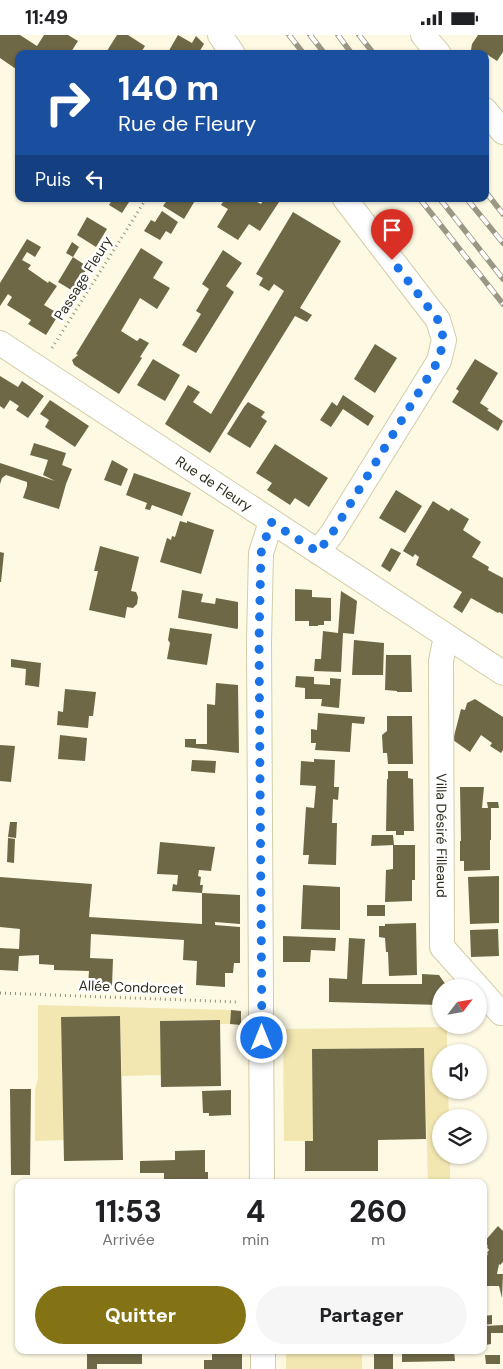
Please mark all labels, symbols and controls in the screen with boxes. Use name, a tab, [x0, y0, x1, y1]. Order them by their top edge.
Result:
text: 11:49	[25, 5, 68, 30]
text: 140 m	[118, 65, 219, 111]
icon: right	[35, 70, 100, 135]
text: Rue de Fleury	[118, 109, 256, 138]
icon: left	[81, 165, 109, 193]
text: Puis	[35, 167, 71, 192]
pin	[371, 209, 413, 260]
icon: arrive	[378, 216, 406, 244]
street label: Passage Fleury	[50, 232, 116, 323]
street label: Rue de Fleury	[172, 452, 256, 515]
street label: Villa Désiré Filleaud	[432, 773, 451, 898]
street label: Allée Condorcet	[78, 976, 184, 998]
north arrow	[432, 979, 488, 1034]
map controls	[432, 979, 487, 1164]
position arrow	[235, 1011, 287, 1063]
button: sound	[432, 1044, 487, 1099]
button: layers	[432, 1109, 487, 1164]
text: 11:53	[95, 1192, 162, 1231]
text: 4	[246, 1192, 265, 1231]
text: 260	[349, 1192, 407, 1231]
text: Arrivée	[102, 1229, 155, 1250]
text: min	[242, 1229, 269, 1250]
text: m	[371, 1229, 385, 1250]
button: Quitter	[35, 1286, 246, 1344]
button: Partager	[256, 1286, 467, 1344]

